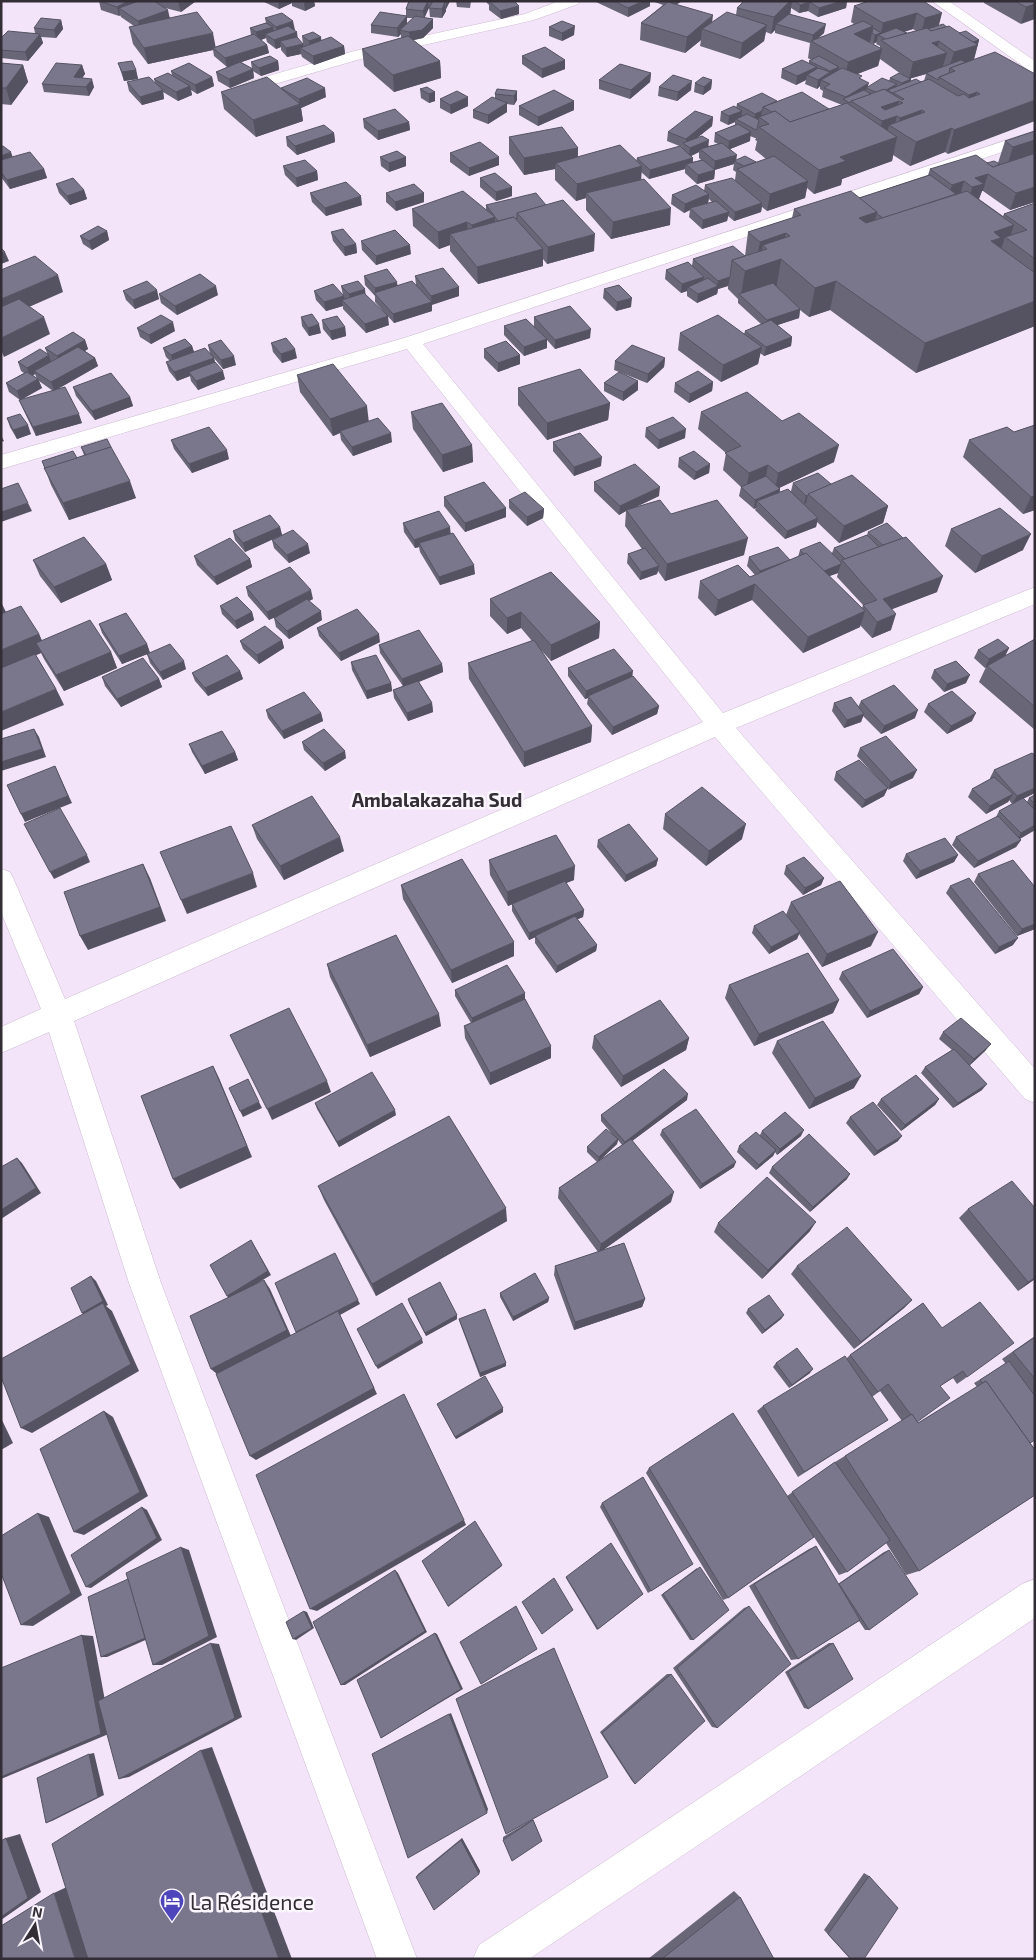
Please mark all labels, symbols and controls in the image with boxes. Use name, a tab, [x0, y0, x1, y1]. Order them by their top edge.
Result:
district label: Ambalakazaha Sud	[352, 788, 522, 811]
hotel icon: La Résidence	[159, 1888, 185, 1922]
place label: La Résidence	[190, 1889, 314, 1914]
north arrow	[10, 1900, 60, 1950]
text: N	[31, 1902, 44, 1921]

